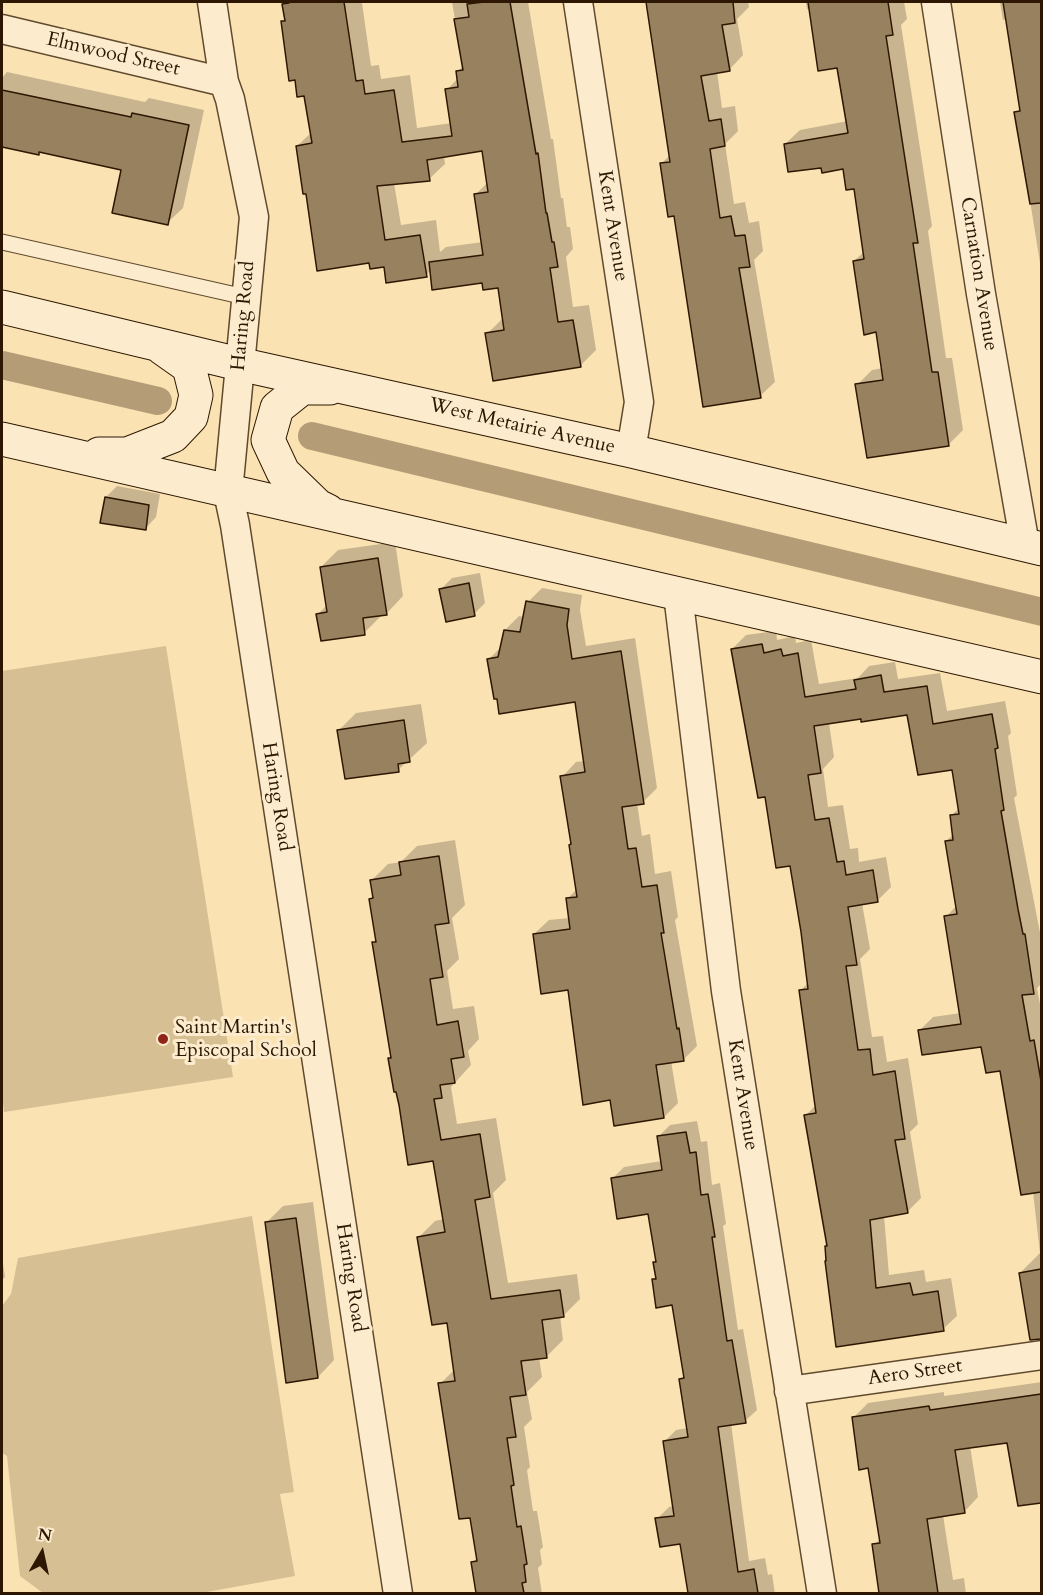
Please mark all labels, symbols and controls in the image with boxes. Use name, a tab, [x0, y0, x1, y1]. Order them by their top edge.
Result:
street label: Elmwood Street	[44, 28, 182, 82]
street label: Kent Avenue	[591, 169, 633, 283]
street label: Carnation Avenue	[954, 195, 1002, 353]
street label: Haring Road	[227, 260, 261, 372]
street label: West Metairie Avenue	[427, 394, 617, 460]
street label: Haring Road	[256, 741, 296, 853]
place label: Saint Martin's Episcopal School	[175, 1016, 317, 1063]
marker: Saint Martin's Episcopal School	[156, 1032, 170, 1046]
street label: Kent Avenue	[721, 1038, 763, 1152]
street label: Haring Road	[330, 1222, 370, 1334]
street label: Aero Street	[866, 1355, 964, 1391]
north arrow	[12, 1523, 72, 1583]
text: N	[36, 1523, 53, 1547]

